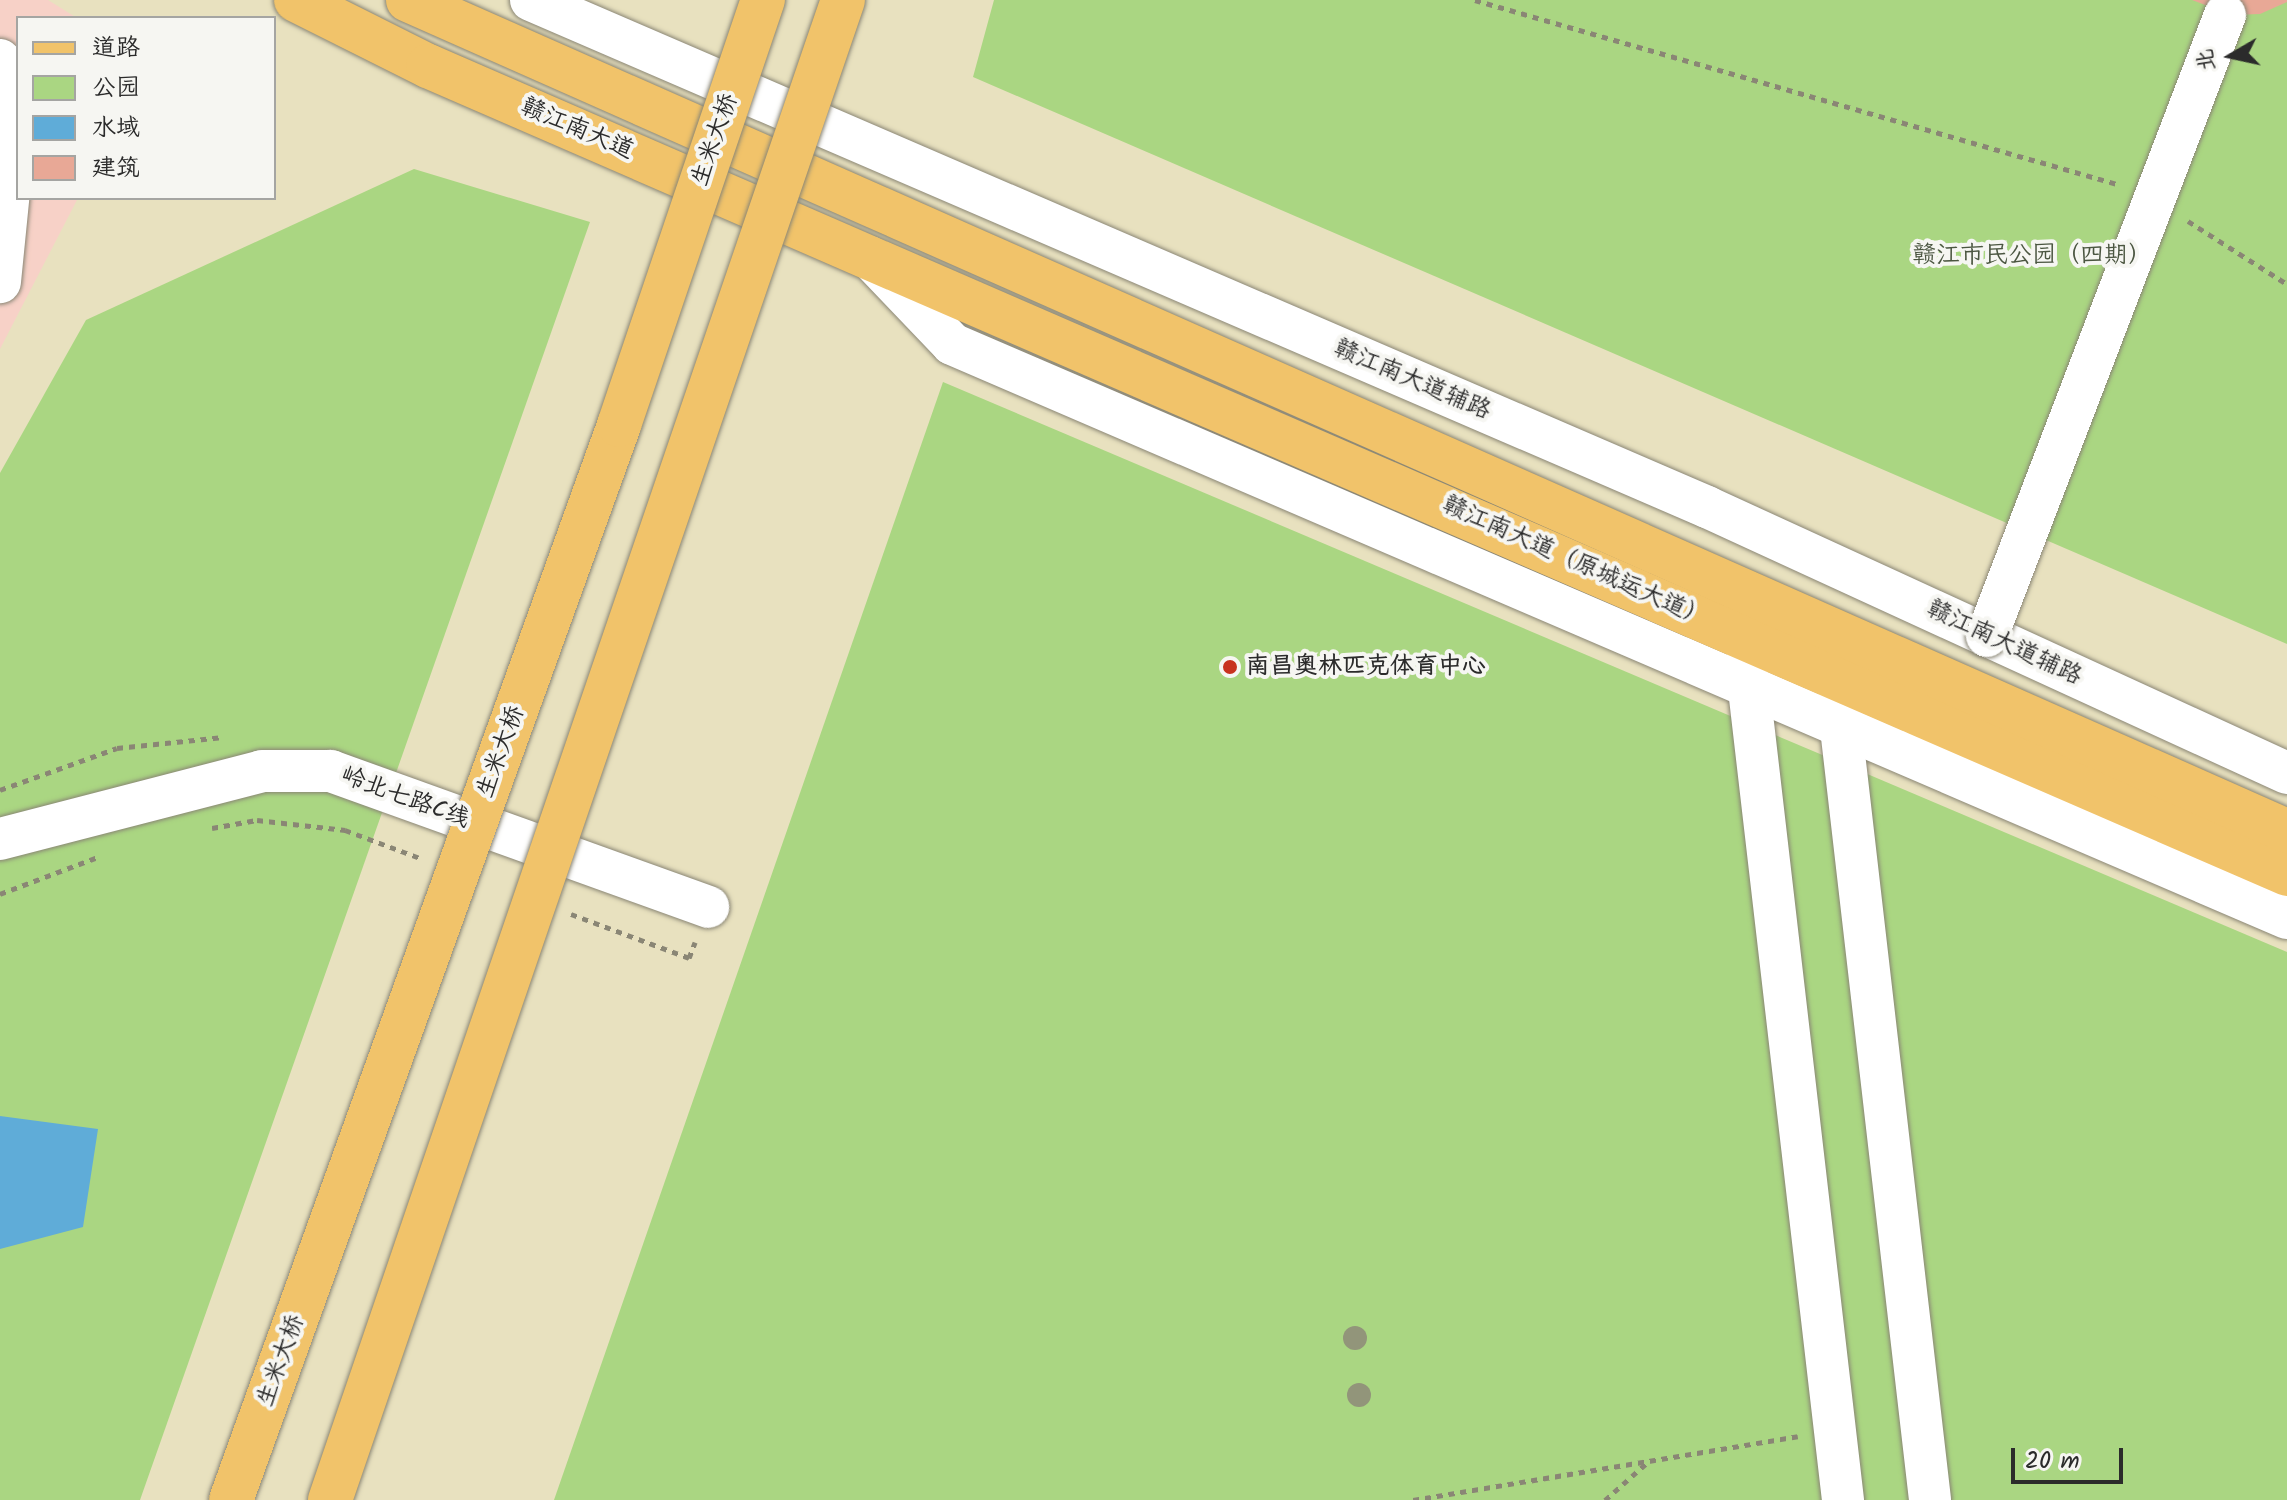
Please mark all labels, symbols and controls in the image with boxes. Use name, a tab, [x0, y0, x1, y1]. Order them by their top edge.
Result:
legend	[16, 16, 276, 200]
north arrow	[2191, 16, 2271, 96]
text: 道路	[92, 29, 140, 68]
text: 北	[2188, 46, 2226, 73]
text: 公园	[92, 69, 140, 108]
street label: 生米大桥	[686, 90, 744, 190]
street label: 赣江南大道	[516, 92, 638, 166]
text: 水域	[92, 109, 140, 148]
text: 建筑	[92, 149, 140, 188]
park label: 赣江市民公园（四期）	[1912, 242, 2152, 270]
street label: 赣江南大道辅路	[1329, 334, 1495, 426]
street label: 赣江南大道（原城运大道）	[1438, 490, 1712, 634]
street label: 赣江南大道辅路	[1922, 594, 2086, 692]
place label: 南昌奥林匹克体育中心	[1246, 653, 1486, 681]
marker: 南昌奥林匹克体育中心	[1221, 658, 1239, 676]
street label: 生米大桥	[471, 702, 531, 802]
street label: 岭北七路C线	[337, 761, 473, 835]
street label: 生米大桥	[251, 1311, 311, 1411]
scale bar	[2015, 1432, 2127, 1482]
text: 20 m	[2025, 1442, 2080, 1481]

